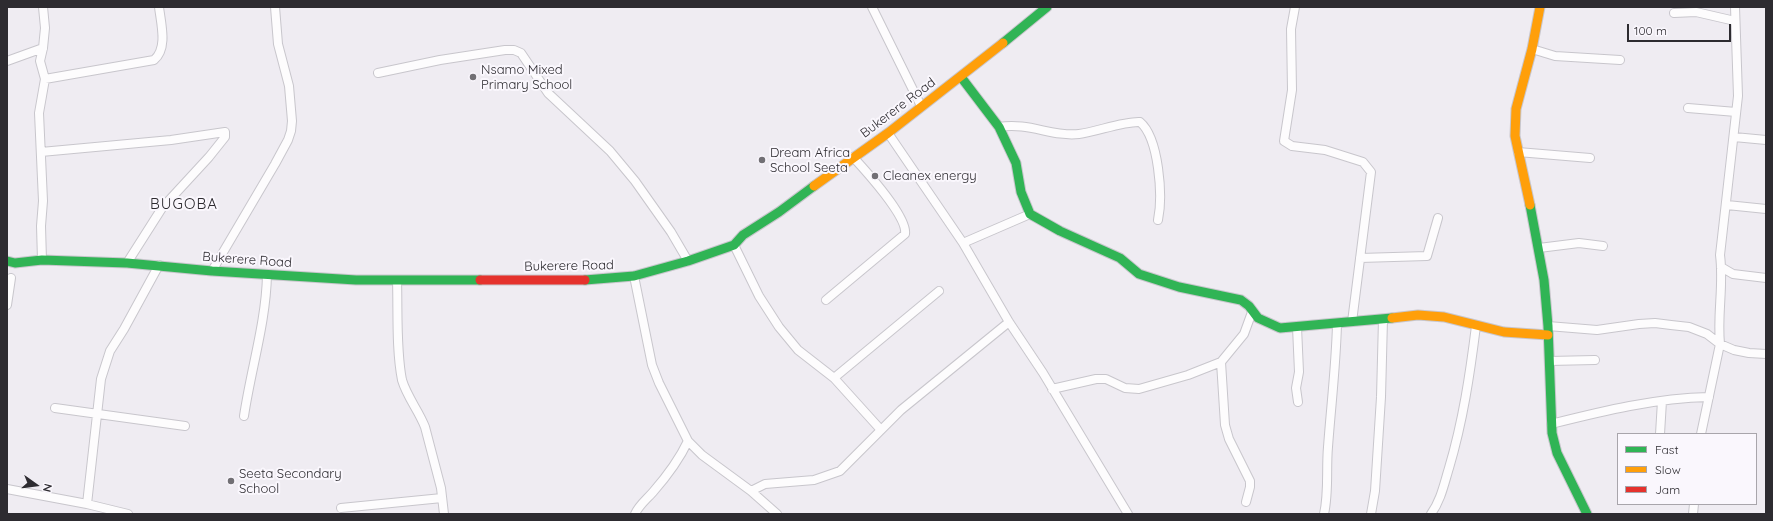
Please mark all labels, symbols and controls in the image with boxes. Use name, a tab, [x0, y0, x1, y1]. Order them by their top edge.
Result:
scale bar	[1629, 16, 1733, 42]
text: 100 m	[1634, 23, 1667, 38]
place label: Nsamo Mixed Primary School	[481, 62, 572, 93]
marker: Nsamo Mixed Primary School	[468, 72, 478, 82]
street label: Bukerere Road	[857, 75, 939, 141]
place label: Dream Africa School Seeta	[770, 145, 850, 176]
marker: Dream Africa School Seeta	[757, 155, 767, 165]
place label: Cleanex energy	[883, 168, 977, 184]
marker: Cleanex energy	[870, 171, 880, 181]
district label: BUGOBA	[150, 195, 218, 213]
street label: Bukerere Road	[202, 249, 292, 271]
street label: Bukerere Road	[524, 257, 614, 275]
legend	[1617, 433, 1757, 505]
text: Fast	[1655, 442, 1679, 457]
text: Slow	[1655, 462, 1681, 477]
north arrow	[16, 465, 56, 505]
place label: Seeta Secondary School	[239, 466, 342, 497]
marker: Seeta Secondary School	[226, 476, 236, 486]
text: N	[40, 482, 55, 494]
text: Jam	[1655, 482, 1680, 497]

